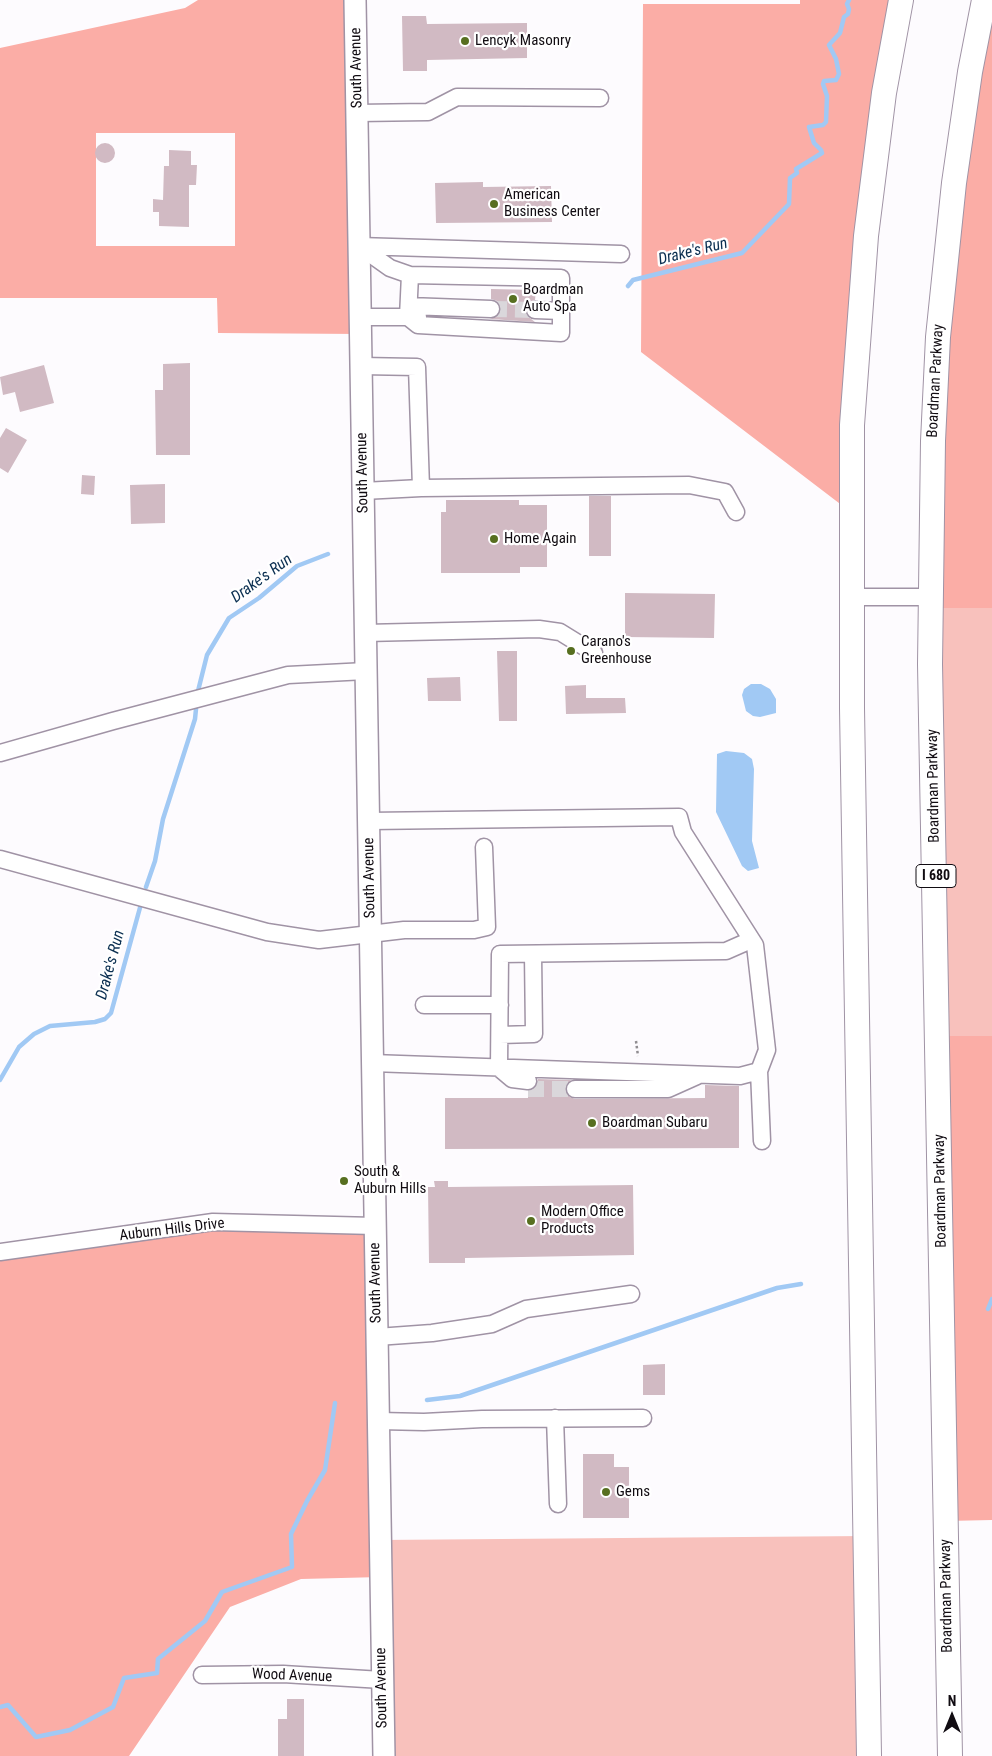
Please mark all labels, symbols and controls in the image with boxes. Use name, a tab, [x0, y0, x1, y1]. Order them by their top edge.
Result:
street label: South Avenue	[347, 27, 367, 109]
place label: Lencyk Masonry	[475, 32, 571, 50]
marker: Lencyk Masonry	[459, 35, 471, 47]
place label: American Business Center	[504, 186, 600, 221]
marker: American Business Center	[488, 198, 500, 210]
water label: Drake's Run	[656, 234, 730, 270]
place label: Boardman Auto Spa	[523, 281, 584, 316]
marker: Boardman Auto Spa	[507, 293, 519, 305]
street label: Boardman Parkway	[924, 324, 948, 438]
street label: South Avenue	[353, 432, 373, 514]
place label: Home Again	[504, 530, 577, 548]
marker: Home Again	[488, 533, 500, 545]
water label: Drake's Run	[228, 550, 296, 608]
place label: Carano's Greenhouse	[581, 633, 652, 668]
marker: Carano's Greenhouse	[565, 645, 577, 657]
street label: Boardman Parkway	[924, 729, 944, 843]
street label: South Avenue	[360, 837, 380, 919]
road number: I 680	[916, 864, 956, 888]
water label: Drake's Run	[93, 928, 129, 1002]
place label: Boardman Subaru	[602, 1114, 707, 1132]
marker: Boardman Subaru	[586, 1117, 598, 1129]
street label: Boardman Parkway	[931, 1134, 951, 1248]
place label: South & Auburn Hills	[354, 1163, 426, 1198]
marker: South & Auburn Hills	[338, 1175, 350, 1187]
place label: Modern Office Products	[541, 1203, 624, 1238]
street label: Auburn Hills Drive	[119, 1215, 225, 1245]
marker: Modern Office Products	[525, 1215, 537, 1227]
street label: South Avenue	[366, 1242, 386, 1324]
place label: Gems	[616, 1483, 650, 1501]
marker: Gems	[600, 1486, 612, 1498]
street label: Boardman Parkway	[937, 1539, 957, 1653]
street label: South Avenue	[372, 1647, 392, 1729]
street label: Wood Avenue	[252, 1666, 332, 1686]
north arrow	[927, 1691, 977, 1741]
text: N	[948, 1693, 956, 1709]

